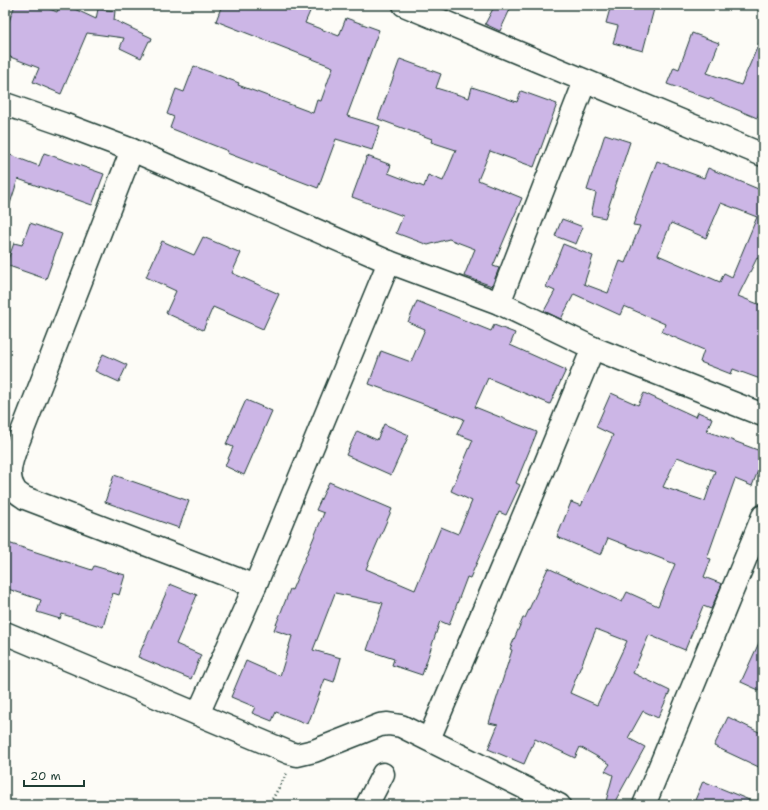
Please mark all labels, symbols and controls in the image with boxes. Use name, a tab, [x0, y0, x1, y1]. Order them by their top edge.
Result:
scale bar	[24, 762, 84, 788]
text: 20 m	[30, 768, 61, 784]

